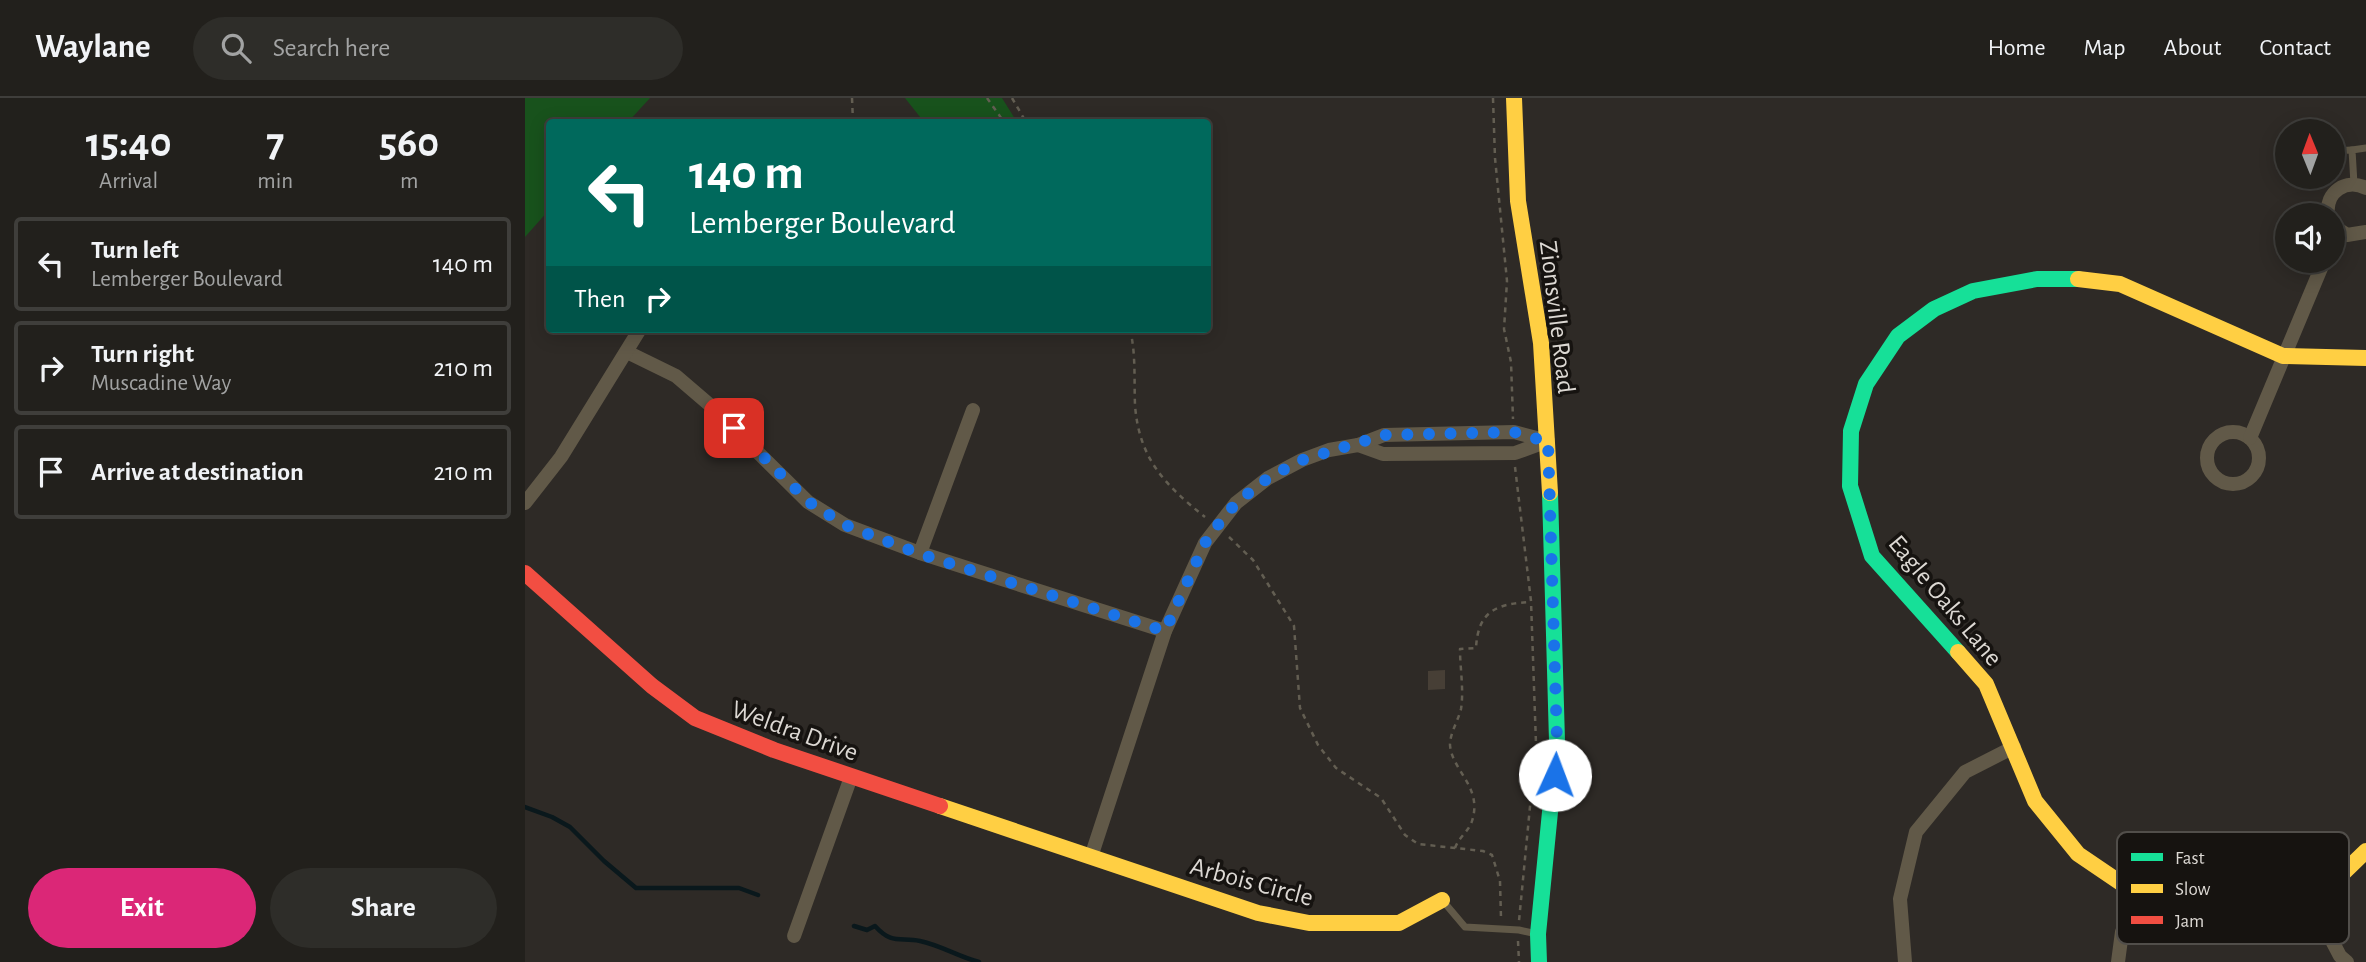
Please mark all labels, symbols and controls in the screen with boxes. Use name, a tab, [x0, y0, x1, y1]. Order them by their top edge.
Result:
search box	[193, 17, 683, 80]
icon: search	[217, 29, 255, 67]
text: Waylane	[35, 31, 151, 64]
text: Search here	[273, 35, 390, 61]
text: Home	[1988, 36, 2046, 60]
text: Map	[2084, 36, 2126, 60]
text: About	[2164, 36, 2221, 60]
text: Contact	[2259, 36, 2331, 60]
north arrow	[2275, 119, 2345, 189]
map controls	[2275, 119, 2345, 273]
text: 15:40	[86, 122, 172, 164]
text: 7	[266, 122, 284, 164]
text: 560	[379, 122, 439, 164]
icon: left	[574, 147, 665, 238]
text: 140 m	[689, 149, 804, 198]
text: Arrival	[99, 170, 158, 193]
text: min	[257, 170, 293, 193]
text: m	[400, 170, 418, 193]
button: sound	[2275, 203, 2345, 273]
text: Lemberger Boulevard	[689, 207, 956, 239]
text: Turn left	[91, 237, 179, 263]
street label: Zionsville Road	[1535, 239, 1579, 395]
icon: left	[32, 245, 70, 283]
text: 140 m	[433, 251, 493, 277]
text: Lemberger Boulevard	[91, 268, 283, 291]
icon: right	[639, 280, 677, 318]
text: Then	[574, 286, 625, 312]
text: Turn right	[91, 341, 194, 367]
icon: right	[32, 349, 70, 387]
text: 210 m	[433, 355, 493, 381]
text: Muscadine Way	[91, 372, 231, 395]
pin	[704, 398, 764, 458]
icon: arrive	[715, 409, 753, 447]
icon: arrive	[32, 453, 70, 491]
text: Arrive at destination	[91, 459, 304, 485]
text: 210 m	[433, 459, 493, 485]
street label: Eagle Oaks Lane	[1883, 530, 2007, 671]
street label: Weldra Drive	[728, 696, 861, 766]
position arrow	[1518, 738, 1592, 812]
legend	[2117, 832, 2349, 944]
text: Fast	[2175, 849, 2205, 868]
street label: Arbois Circle	[1187, 853, 1316, 911]
button: Exit	[28, 868, 256, 948]
button: Share	[270, 868, 497, 948]
text: Slow	[2175, 880, 2211, 899]
text: Jam	[2175, 912, 2204, 931]

